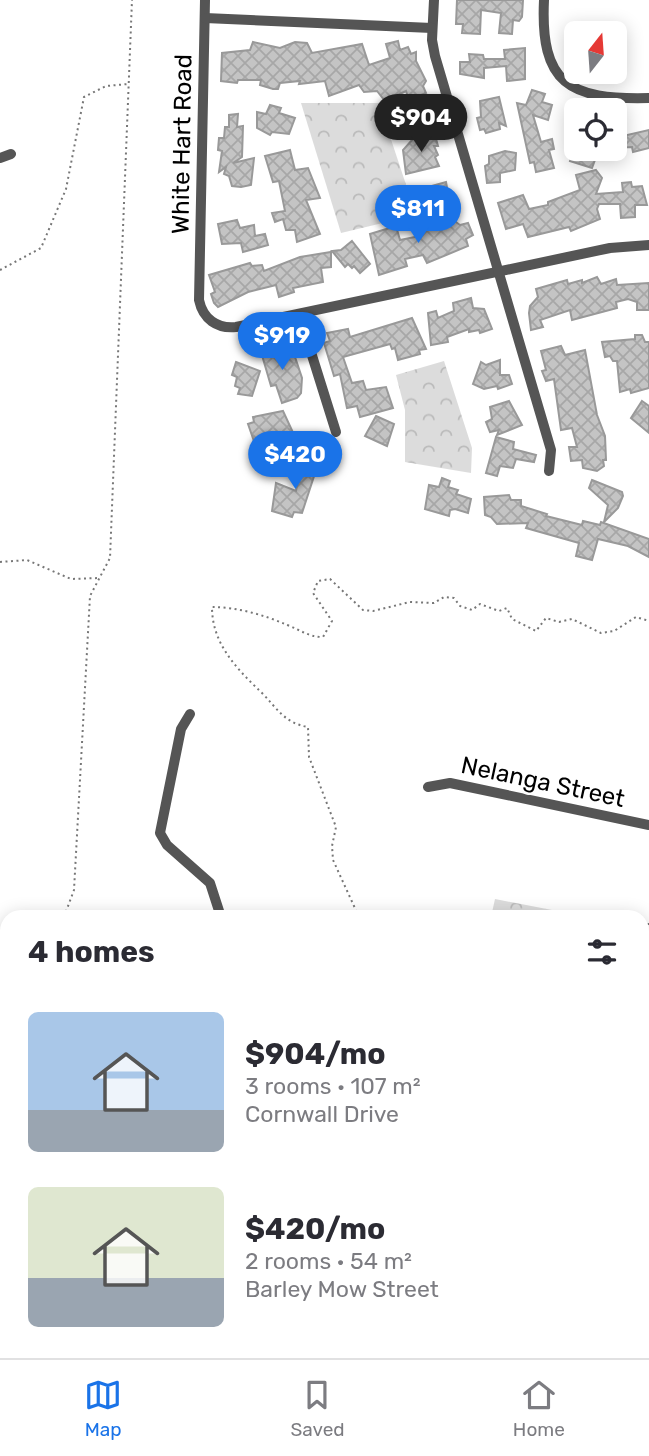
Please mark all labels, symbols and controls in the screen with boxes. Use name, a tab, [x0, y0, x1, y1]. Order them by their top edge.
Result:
north arrow	[564, 21, 626, 84]
map controls	[564, 21, 627, 161]
street label: White Hart Road	[166, 54, 198, 234]
pin: $904	[380, 94, 462, 154]
button: locate	[564, 98, 627, 161]
text: $904	[390, 103, 452, 131]
pin: $811	[377, 186, 459, 245]
text: $811	[391, 194, 445, 222]
pin: $919	[241, 312, 323, 372]
text: $919	[254, 321, 310, 349]
pin: $420	[254, 432, 336, 491]
text: $420	[264, 440, 326, 468]
street label: Nelanga Street	[459, 751, 627, 813]
icon: filters	[583, 933, 621, 971]
text: 4 homes	[28, 934, 155, 970]
text: $904/mo	[245, 1036, 386, 1072]
icon: home	[84, 1040, 168, 1124]
text: 3 rooms · 107 m²	[245, 1072, 421, 1100]
text: Cornwall Drive	[245, 1100, 399, 1128]
text: $420/mo	[245, 1211, 385, 1247]
icon: home	[84, 1215, 168, 1299]
text: 2 rooms · 54 m²	[245, 1247, 412, 1275]
text: Barley Mow Street	[245, 1275, 439, 1303]
tab: Map	[84, 1376, 122, 1441]
tab: Saved	[290, 1376, 345, 1441]
tab: Home	[513, 1376, 565, 1441]

